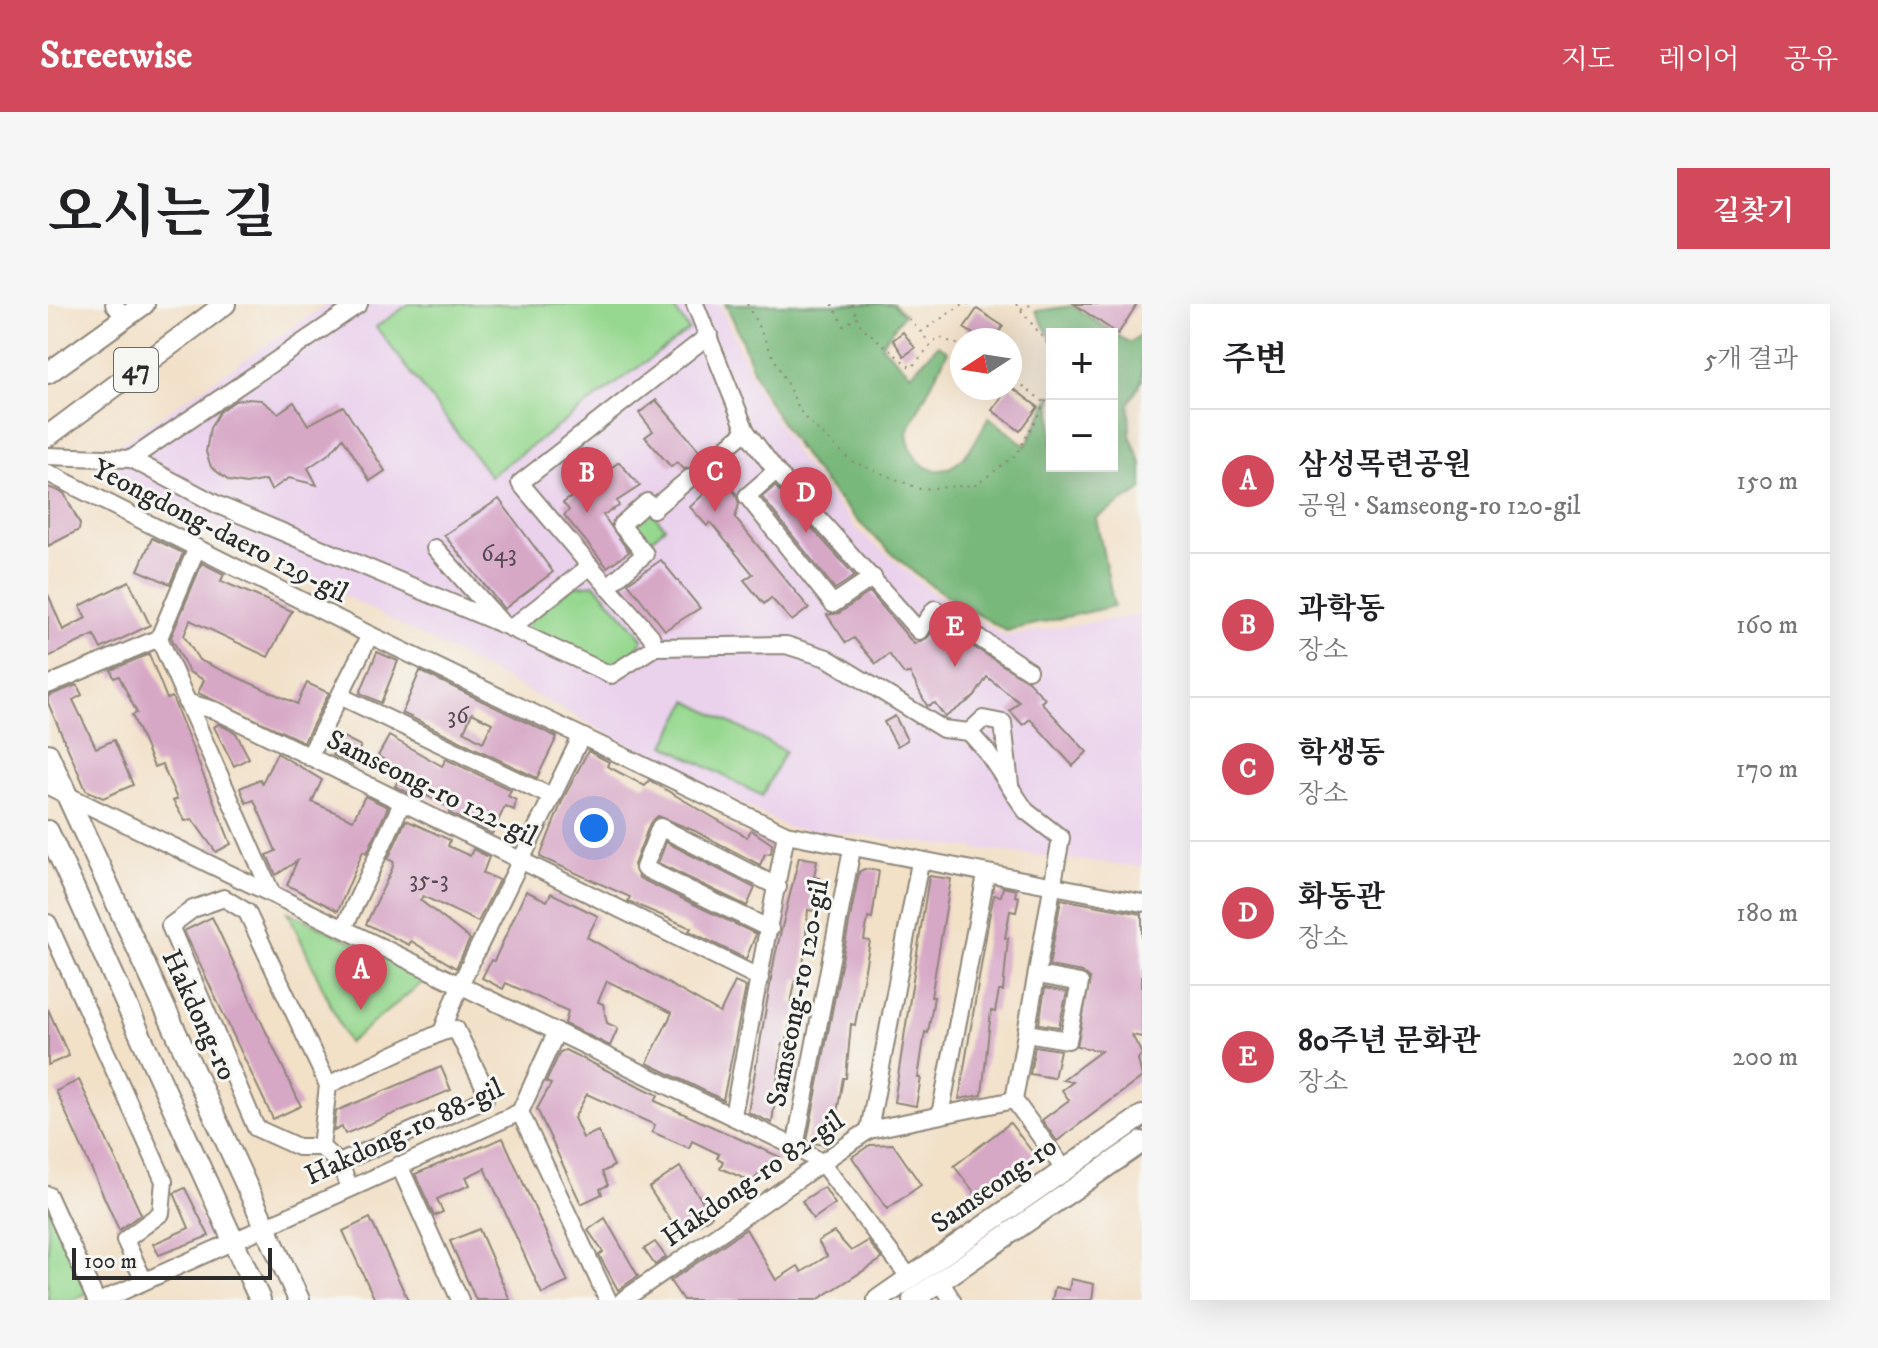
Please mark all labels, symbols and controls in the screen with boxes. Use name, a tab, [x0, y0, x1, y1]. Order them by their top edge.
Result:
text: Streetwise	[40, 32, 192, 80]
text: 지도	[1561, 42, 1615, 77]
text: 레이어	[1659, 42, 1740, 77]
text: 공유	[1784, 42, 1838, 77]
button: 길찾기	[1677, 168, 1830, 249]
text: 오시는 길	[48, 180, 276, 250]
north arrow	[950, 328, 1022, 400]
map controls	[1046, 328, 1118, 472]
button: +	[1046, 328, 1118, 400]
text: 주변	[1222, 339, 1288, 381]
text: 5개 결과	[1704, 343, 1798, 376]
road number: 47	[114, 348, 158, 392]
button: −	[1046, 400, 1118, 472]
pin: C	[689, 446, 741, 512]
pin: B	[561, 447, 613, 513]
text: 삼성목련공원	[1298, 447, 1472, 484]
street label: Yeongdong-daero 129-gil	[86, 451, 354, 611]
text: A	[1240, 465, 1256, 498]
text: 150 m	[1737, 465, 1798, 498]
pin: D	[780, 467, 832, 533]
text: 공원 · Samseong-ro 120-gil	[1298, 490, 1581, 523]
house number: 643	[481, 539, 517, 569]
text: 과학동	[1298, 591, 1385, 628]
pin: E	[929, 601, 981, 667]
text: B	[1240, 609, 1256, 642]
text: 160 m	[1736, 609, 1798, 642]
text: 장소	[1298, 634, 1348, 667]
house number: 36	[447, 701, 470, 731]
street label: Samseong-ro 122-gil	[321, 722, 544, 854]
text: 학생동	[1298, 735, 1385, 772]
text: C	[1239, 753, 1257, 786]
text: 170 m	[1736, 753, 1798, 786]
text: 장소	[1298, 778, 1348, 811]
your location	[574, 808, 614, 848]
house number: 35-3	[409, 865, 449, 895]
street label: Samseong-ro 120-gil	[759, 875, 837, 1110]
text: 화동관	[1298, 879, 1385, 916]
text: D	[1238, 897, 1258, 930]
text: 180 m	[1736, 897, 1798, 930]
text: 장소	[1298, 922, 1348, 955]
street label: Hakdong-ro	[153, 944, 245, 1086]
pin: A	[335, 944, 387, 1010]
text: 80주년 문화관	[1298, 1023, 1481, 1060]
text: E	[1239, 1041, 1257, 1074]
text: 200 m	[1732, 1041, 1798, 1074]
text: 장소	[1298, 1066, 1348, 1099]
street label: Hakdong-ro 88-gil	[299, 1070, 509, 1193]
street label: Hakdong-ro 82-gil	[655, 1103, 851, 1255]
street label: Samseong-ro	[924, 1129, 1064, 1241]
scale bar	[72, 1244, 272, 1280]
text: 100 m	[84, 1248, 137, 1275]

